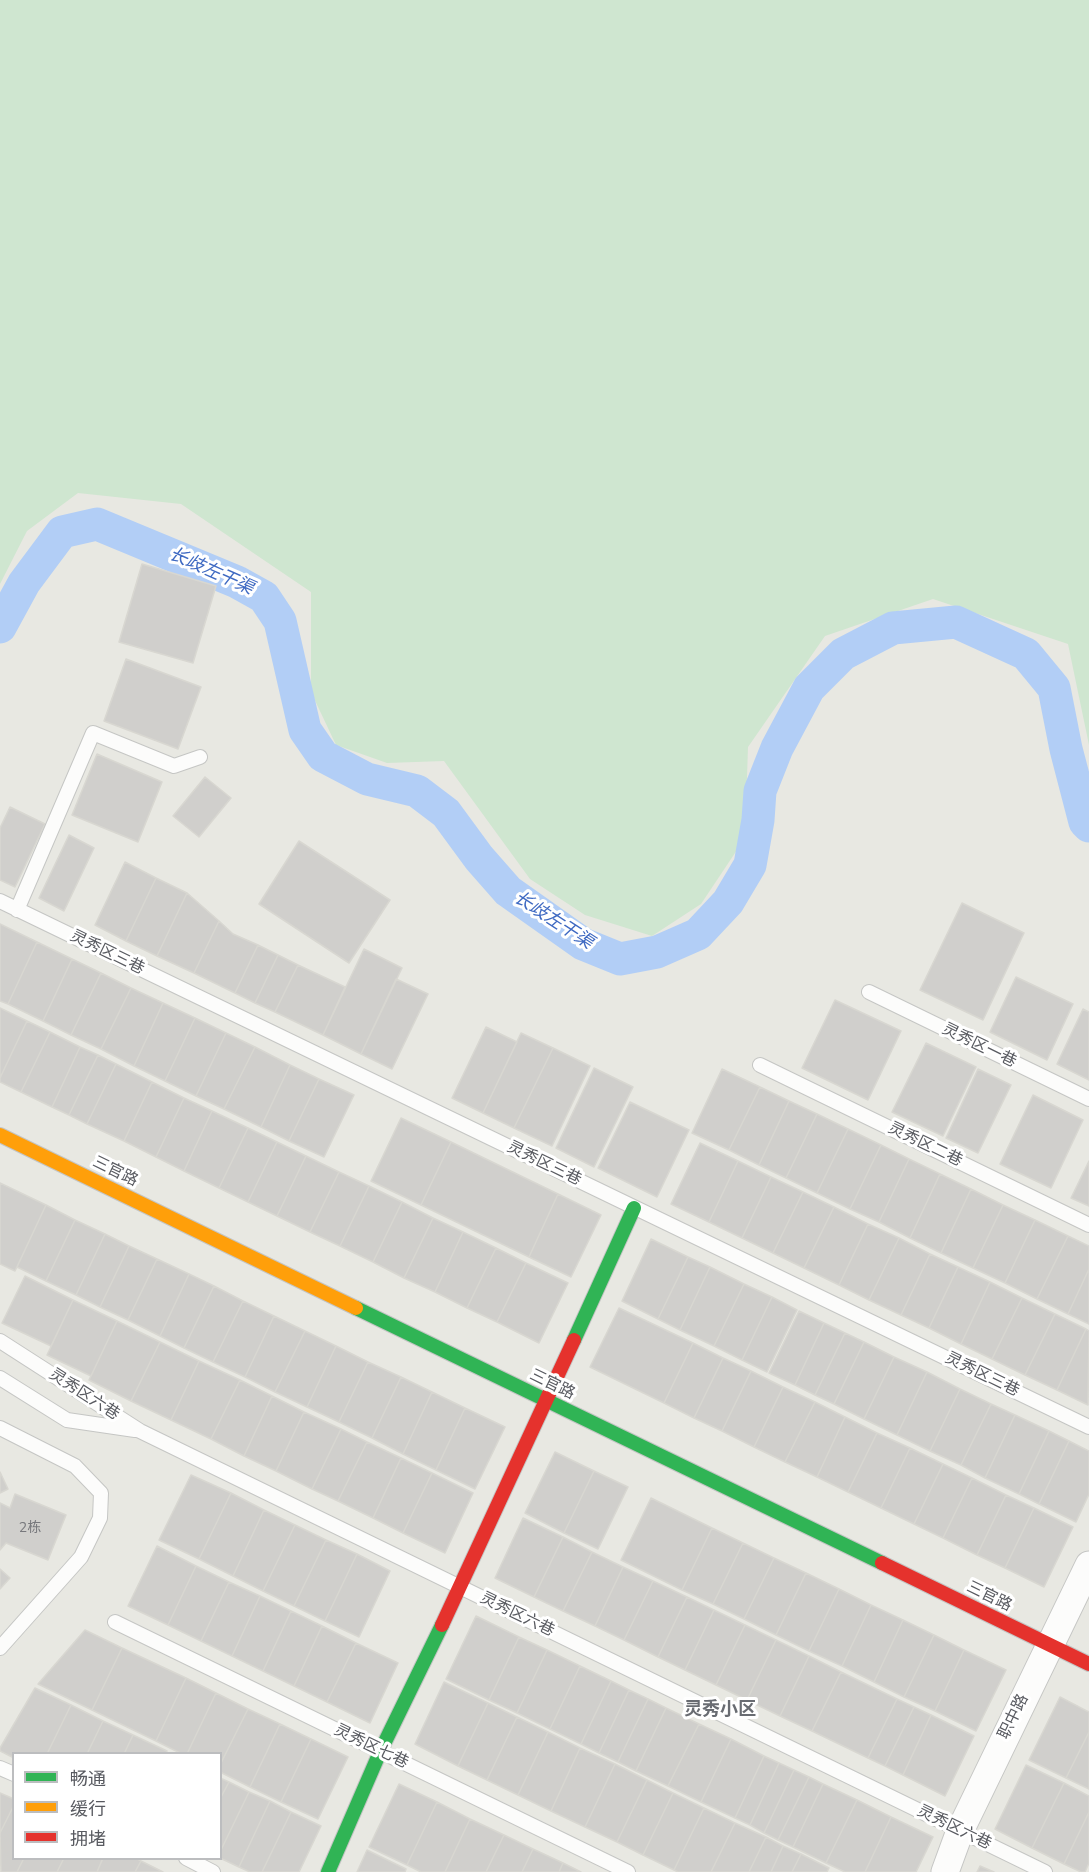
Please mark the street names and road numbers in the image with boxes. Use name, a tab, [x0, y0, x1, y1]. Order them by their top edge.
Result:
street label: 灵秀区三巷	[67, 927, 147, 979]
street label: 灵秀区一巷	[939, 1020, 1019, 1072]
street label: 灵秀区二巷	[885, 1119, 965, 1171]
street label: 灵秀区三巷	[504, 1138, 584, 1190]
street label: 三官路	[89, 1153, 141, 1191]
street label: 灵秀区三巷	[942, 1349, 1022, 1401]
street label: 灵秀区六巷	[45, 1365, 123, 1425]
street label: 三官路	[526, 1366, 578, 1404]
street label: 三官路	[963, 1578, 1015, 1616]
street label: 灵秀区六巷	[477, 1589, 557, 1641]
street label: 职中路	[995, 1691, 1033, 1743]
street label: 灵秀区七巷	[331, 1721, 411, 1773]
street label: 灵秀区六巷	[914, 1802, 994, 1854]

